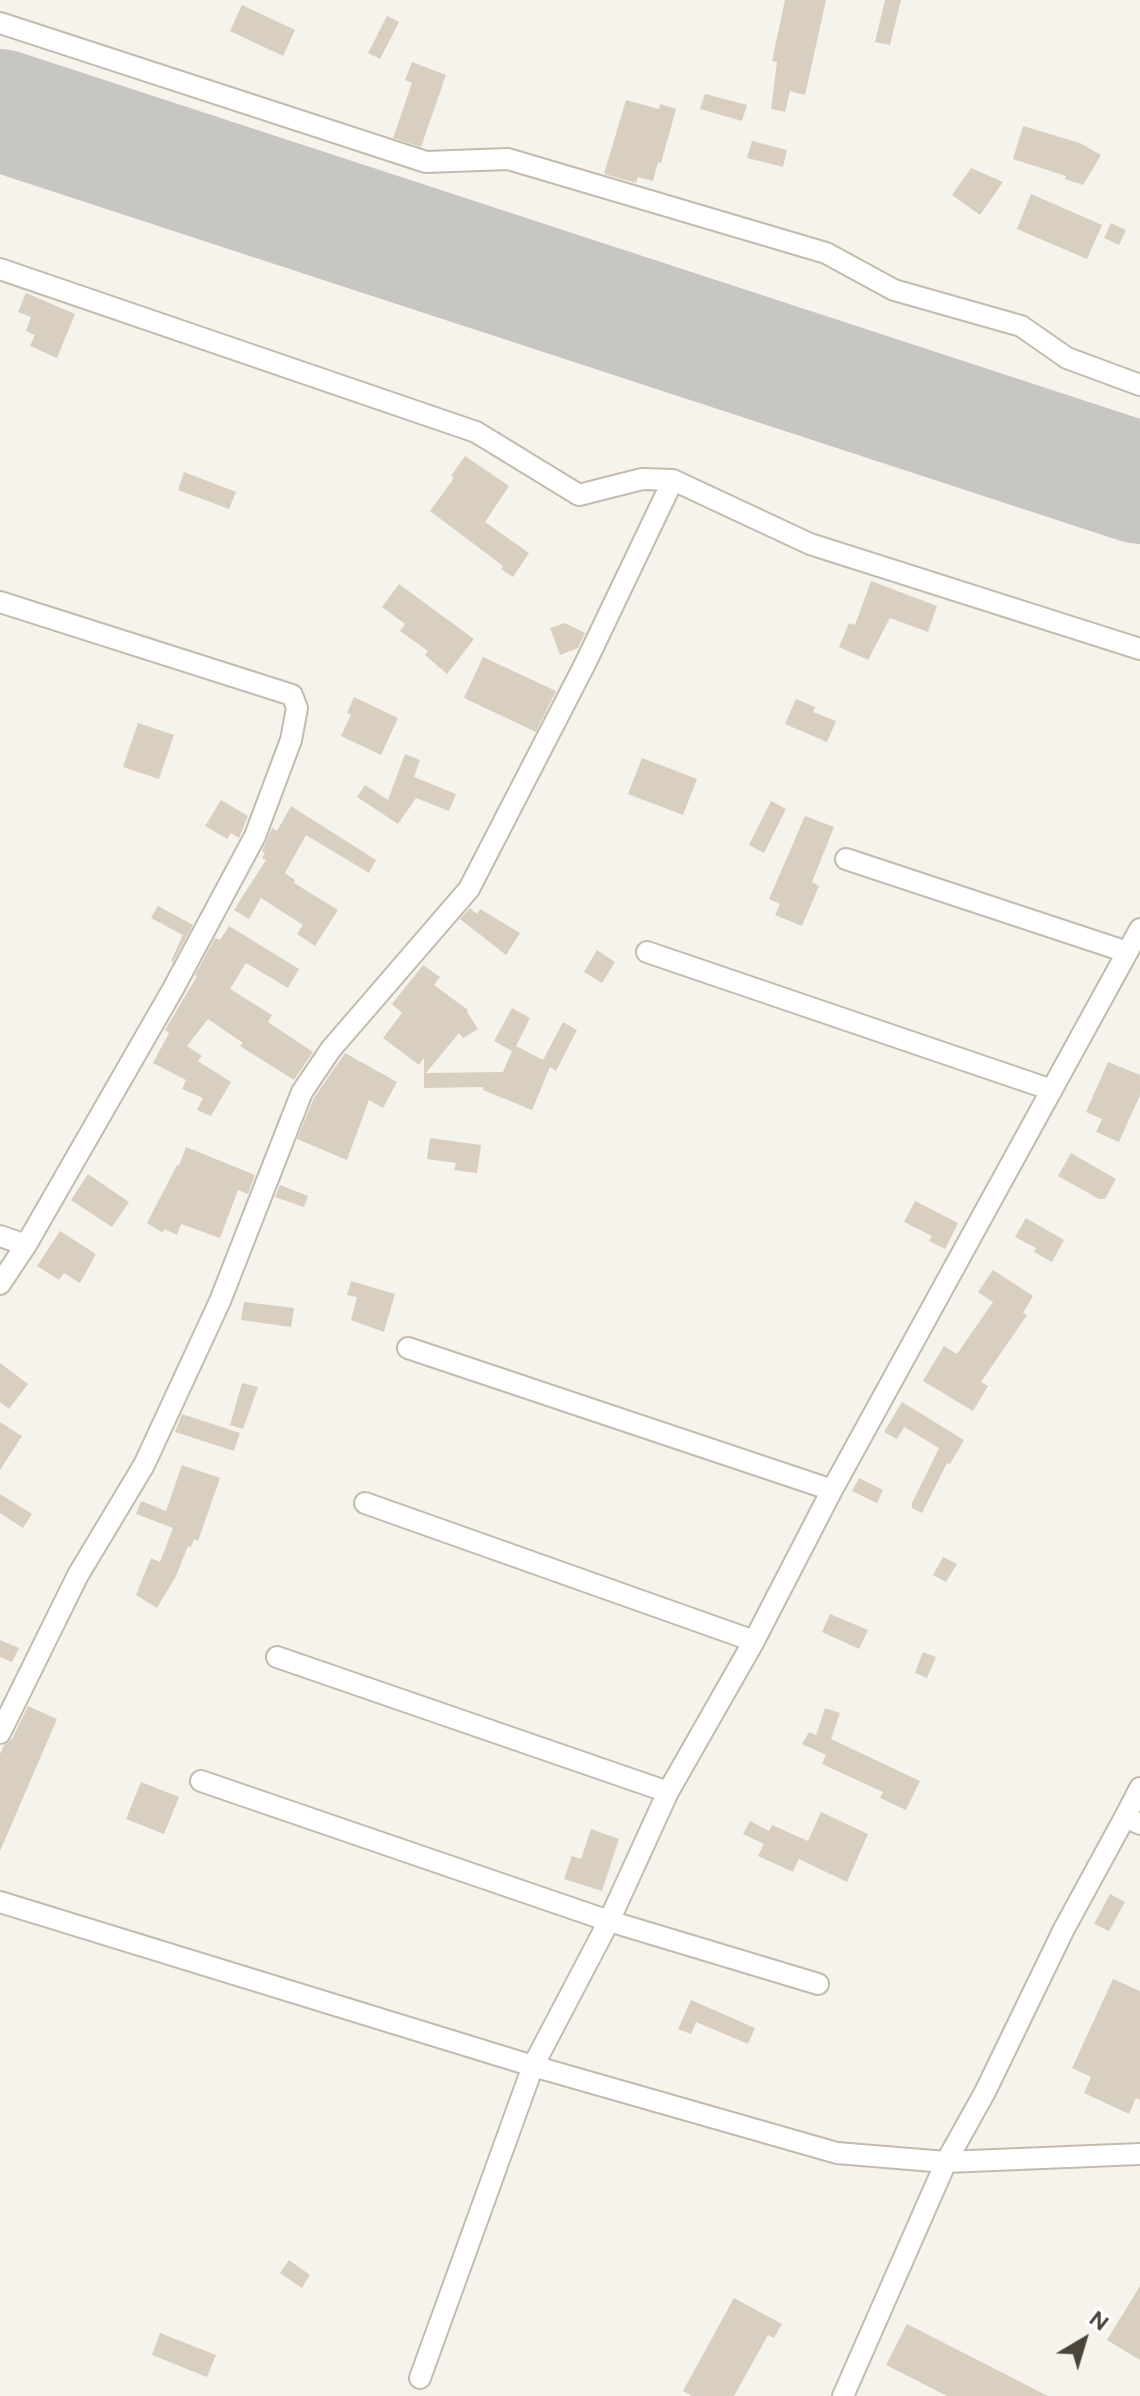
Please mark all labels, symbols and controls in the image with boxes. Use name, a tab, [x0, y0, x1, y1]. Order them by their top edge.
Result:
north arrow	[1044, 2300, 1124, 2380]
text: N	[1084, 2305, 1114, 2337]

